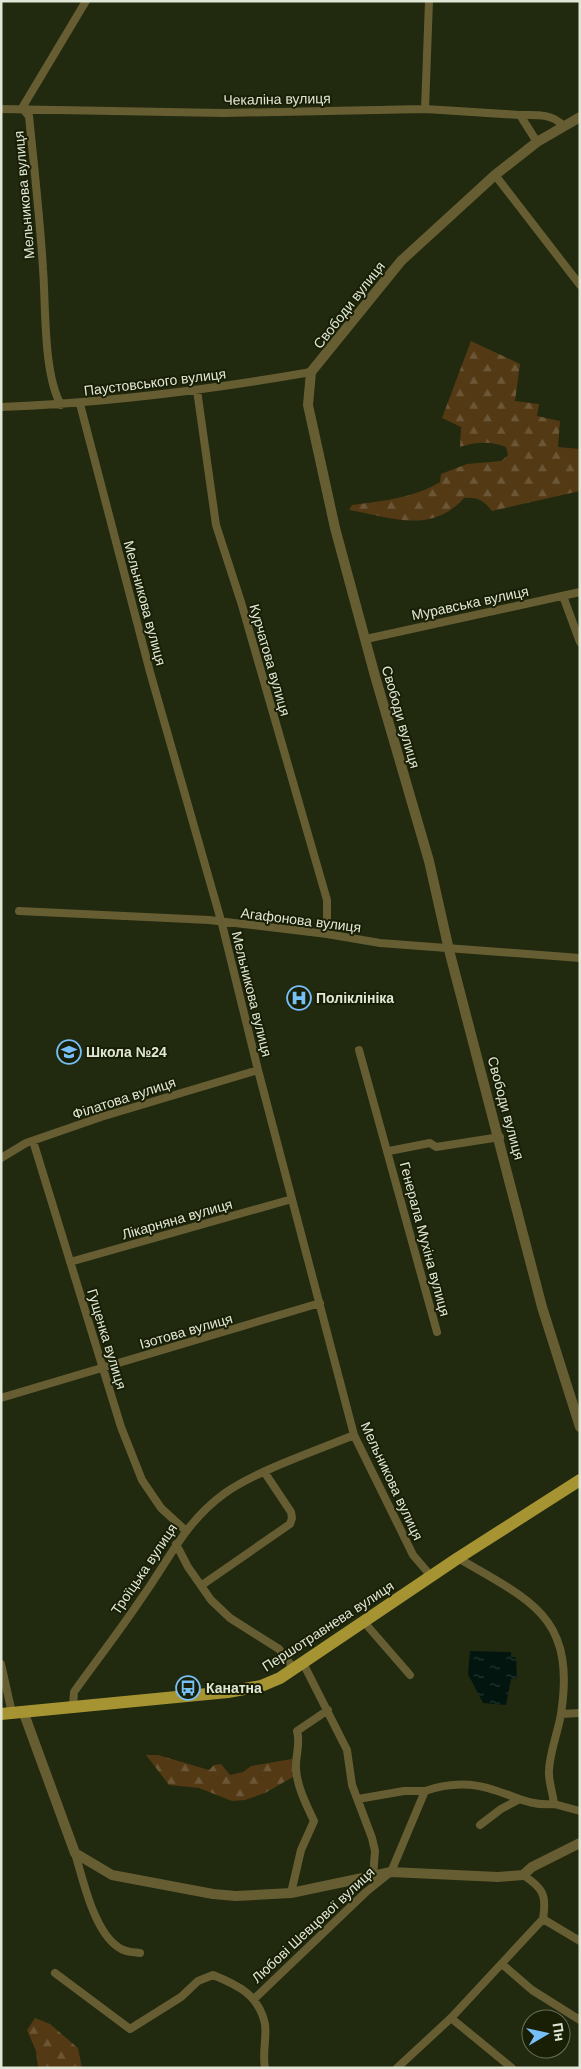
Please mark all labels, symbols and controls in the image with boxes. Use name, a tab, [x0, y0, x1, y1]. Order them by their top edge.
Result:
street label: Чекаліна вулиця	[223, 90, 331, 108]
street label: Мельникова вулиця	[10, 130, 38, 260]
street label: Свободи вулиця	[310, 258, 388, 352]
street label: Паустовського вулиця	[83, 365, 227, 399]
street label: Мельникова вулиця	[121, 539, 169, 667]
street label: Муравська вулиця	[410, 583, 530, 623]
street label: Курчатова вулиця	[246, 602, 294, 718]
street label: Свободи вулиця	[379, 664, 423, 770]
street label: Агафонова вулиця	[240, 905, 362, 935]
street label: Мельникова вулиця	[229, 930, 275, 1058]
hospital icon: Поліклініка	[286, 985, 312, 1011]
place label: Поліклініка	[316, 990, 394, 1006]
school or university icon: Школа №24	[56, 1039, 82, 1065]
place label: Школа №24	[86, 1044, 167, 1060]
street label: Свободи вулиця	[485, 1055, 527, 1161]
street label: Філатова вулиця	[70, 1074, 178, 1122]
street label: Генерала Мухіна вулиця	[397, 1160, 453, 1318]
street label: Лікарняна вулиця	[120, 1196, 234, 1242]
street label: Гущенка вулиця	[84, 1287, 130, 1391]
street label: Ізотова вулиця	[138, 1310, 234, 1352]
street label: Мельникова вулиця	[358, 1419, 426, 1543]
street label: Троїцька вулиця	[108, 1521, 180, 1617]
street label: Першотравнева вулиця	[259, 1577, 397, 1675]
bus stop icon: Канатна	[175, 1675, 201, 1701]
place label: Канатна	[206, 1680, 262, 1696]
street label: Любові Шевцової вулиця	[248, 1864, 378, 1986]
north arrow	[521, 2009, 571, 2059]
text: Пн	[549, 2022, 568, 2042]

